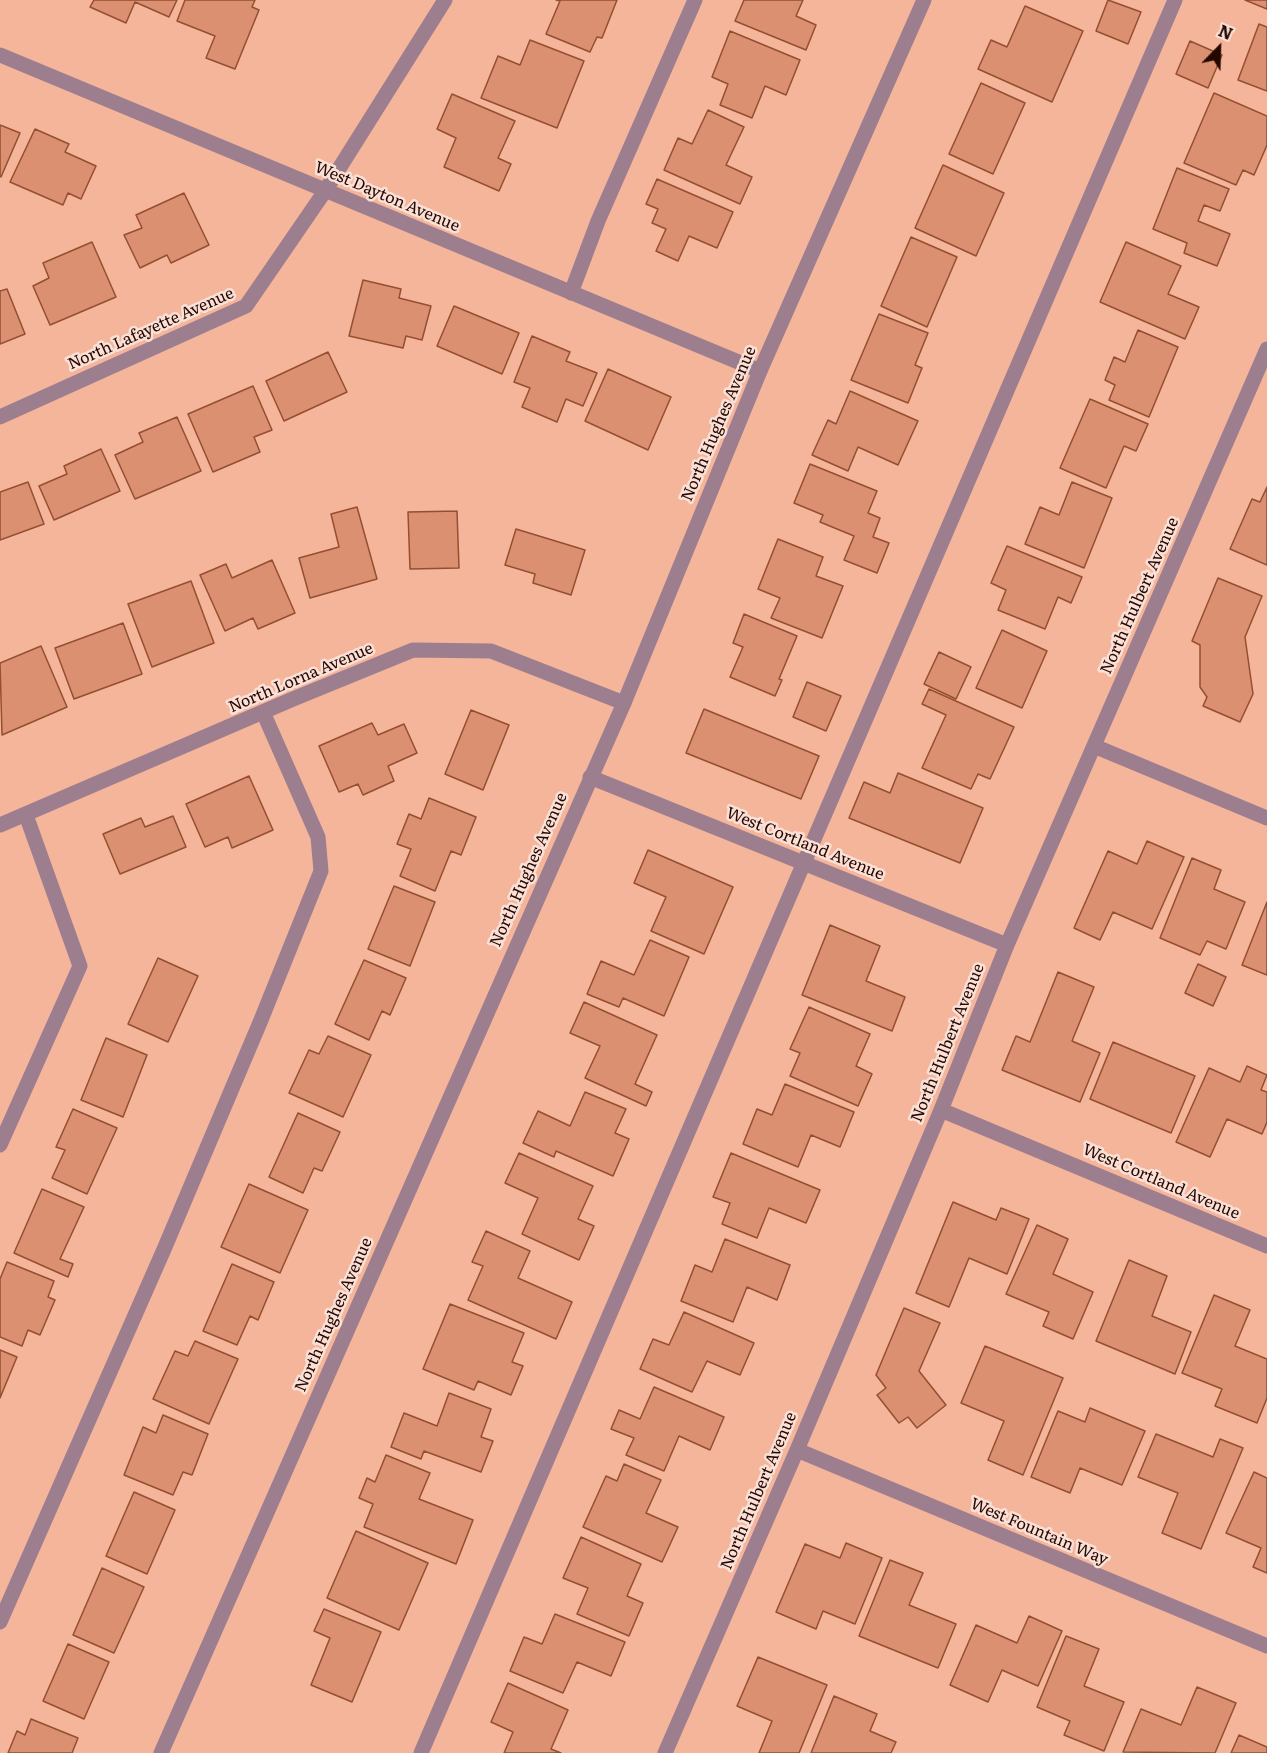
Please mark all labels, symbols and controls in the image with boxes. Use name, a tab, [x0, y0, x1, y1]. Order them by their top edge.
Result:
north arrow	[1189, 18, 1249, 78]
text: N	[1215, 18, 1237, 45]
street label: West Dayton Avenue	[312, 158, 462, 236]
street label: North Lafayette Avenue	[65, 284, 237, 374]
street label: North Hughes Avenue	[678, 343, 760, 505]
street label: North Hulbert Avenue	[1097, 515, 1183, 677]
street label: North Lorna Avenue	[226, 639, 376, 717]
street label: North Hughes Avenue	[486, 790, 572, 950]
street label: West Cortland Avenue	[723, 803, 887, 885]
street label: North Hulbert Avenue	[907, 961, 989, 1125]
street label: West Cortland Avenue	[1080, 1140, 1242, 1224]
street label: North Hughes Avenue	[291, 1235, 377, 1395]
street label: North Hulbert Avenue	[717, 1409, 801, 1573]
street label: West Fountain Way	[967, 1494, 1111, 1570]

